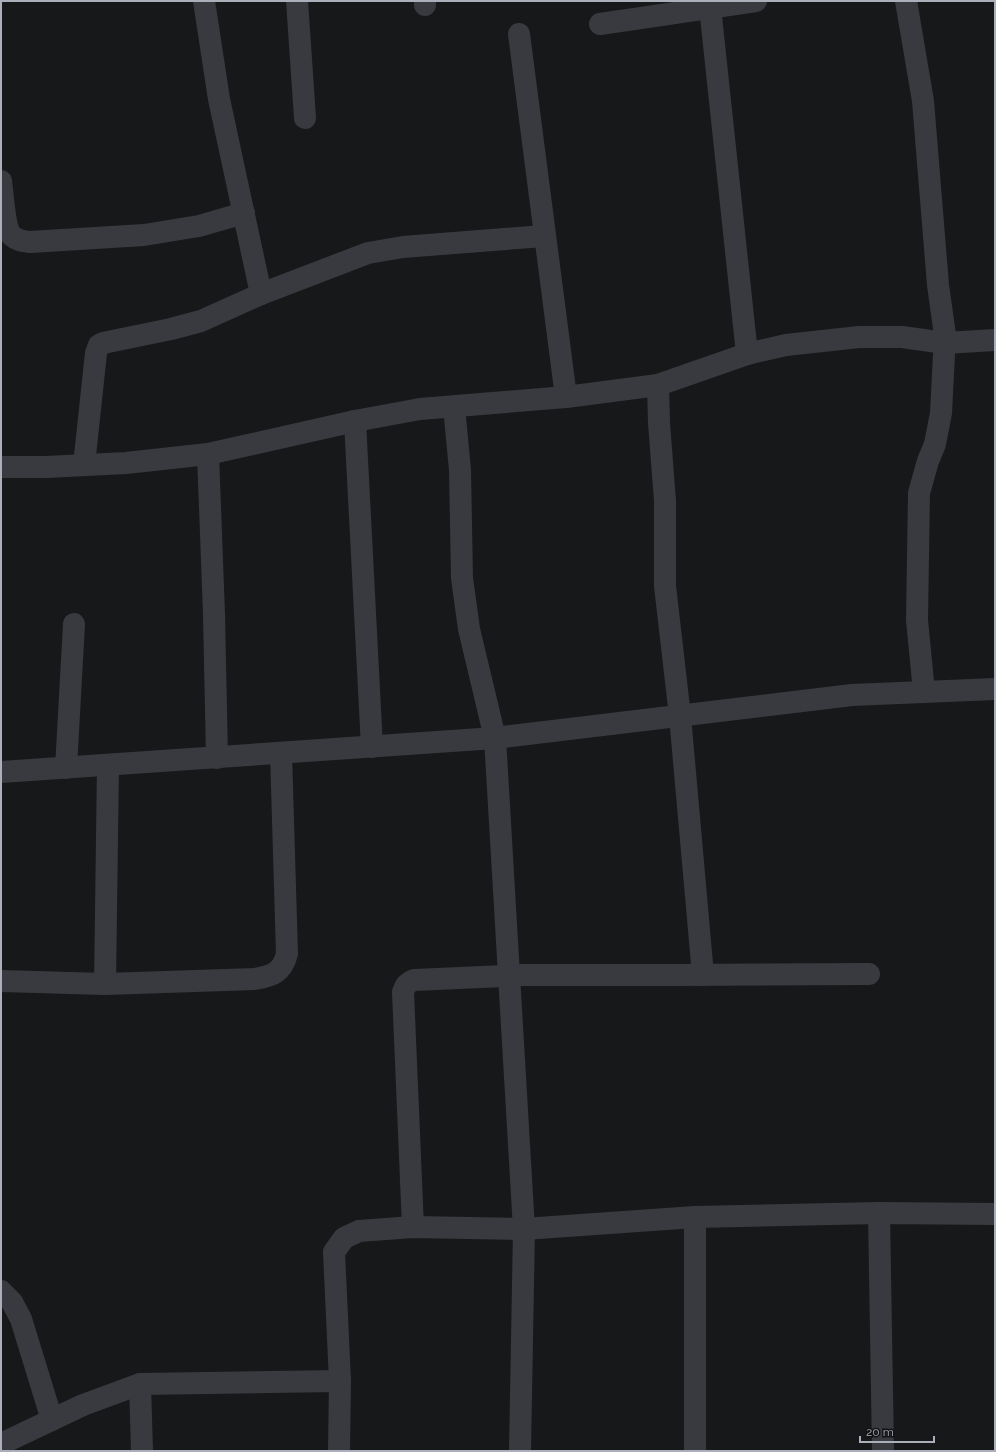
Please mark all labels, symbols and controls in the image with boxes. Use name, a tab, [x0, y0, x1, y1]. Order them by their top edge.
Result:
scale bar	[860, 1418, 934, 1444]
text: 20 m	[866, 1425, 894, 1439]

